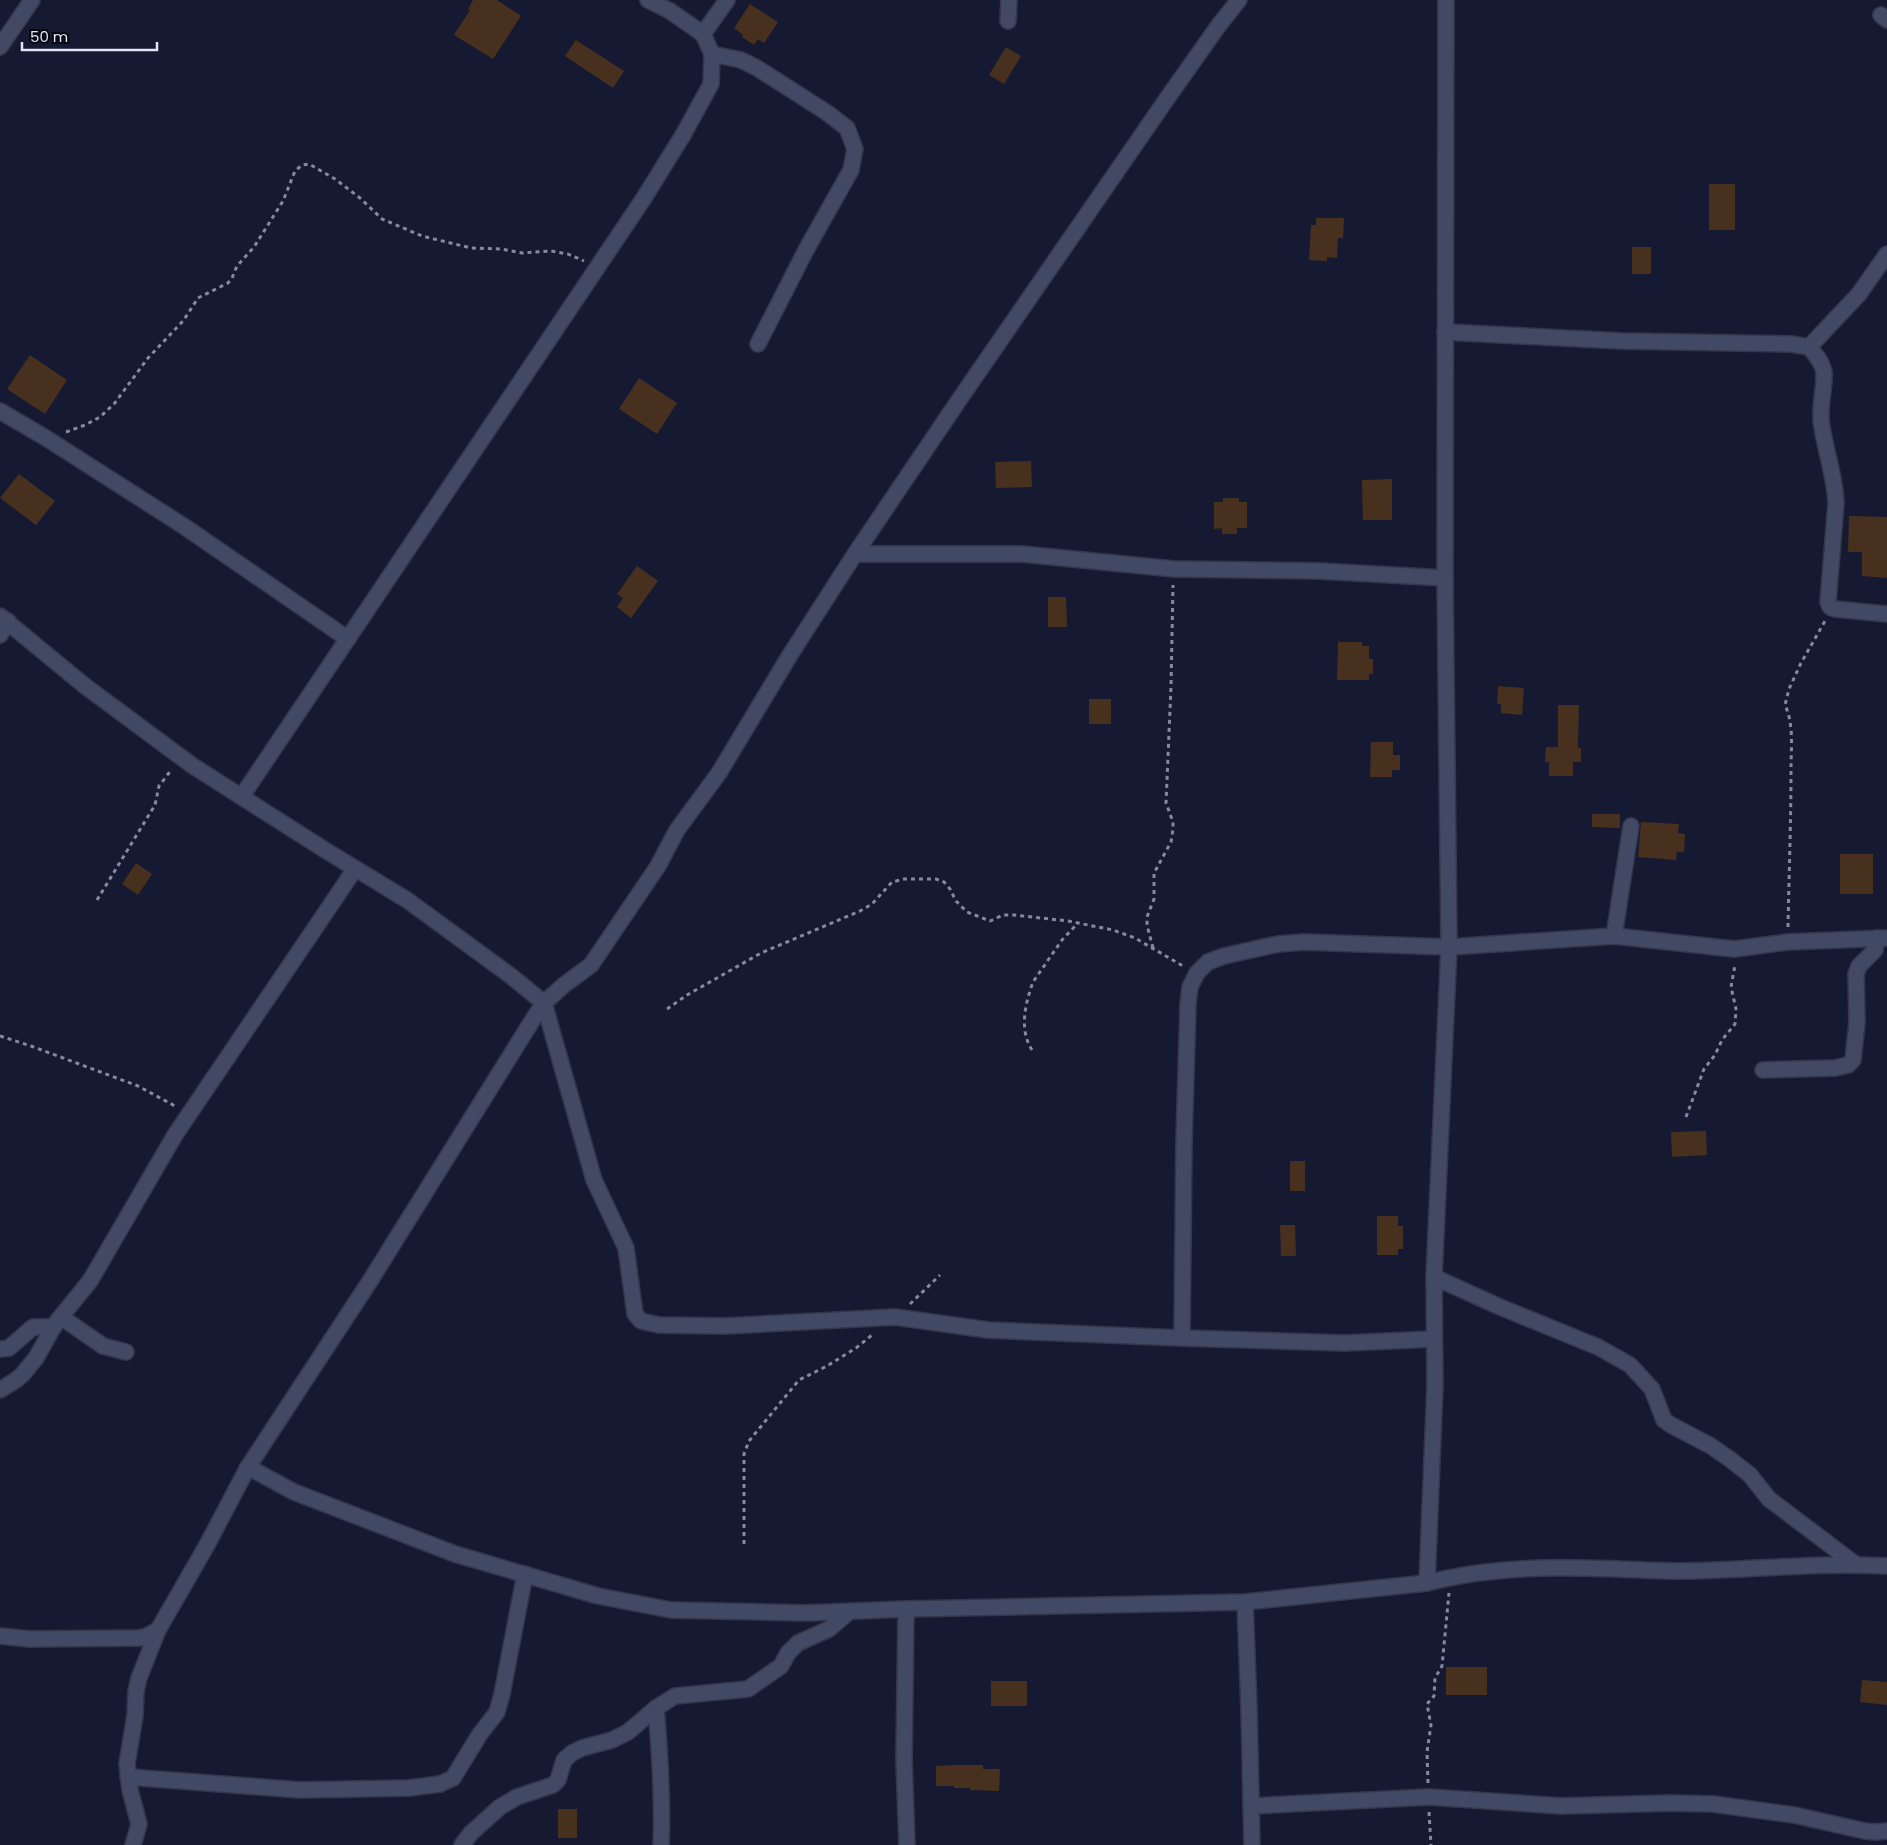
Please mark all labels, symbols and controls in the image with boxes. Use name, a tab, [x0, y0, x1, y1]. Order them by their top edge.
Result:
scale bar	[22, 20, 158, 52]
text: 50 m	[30, 26, 68, 47]

